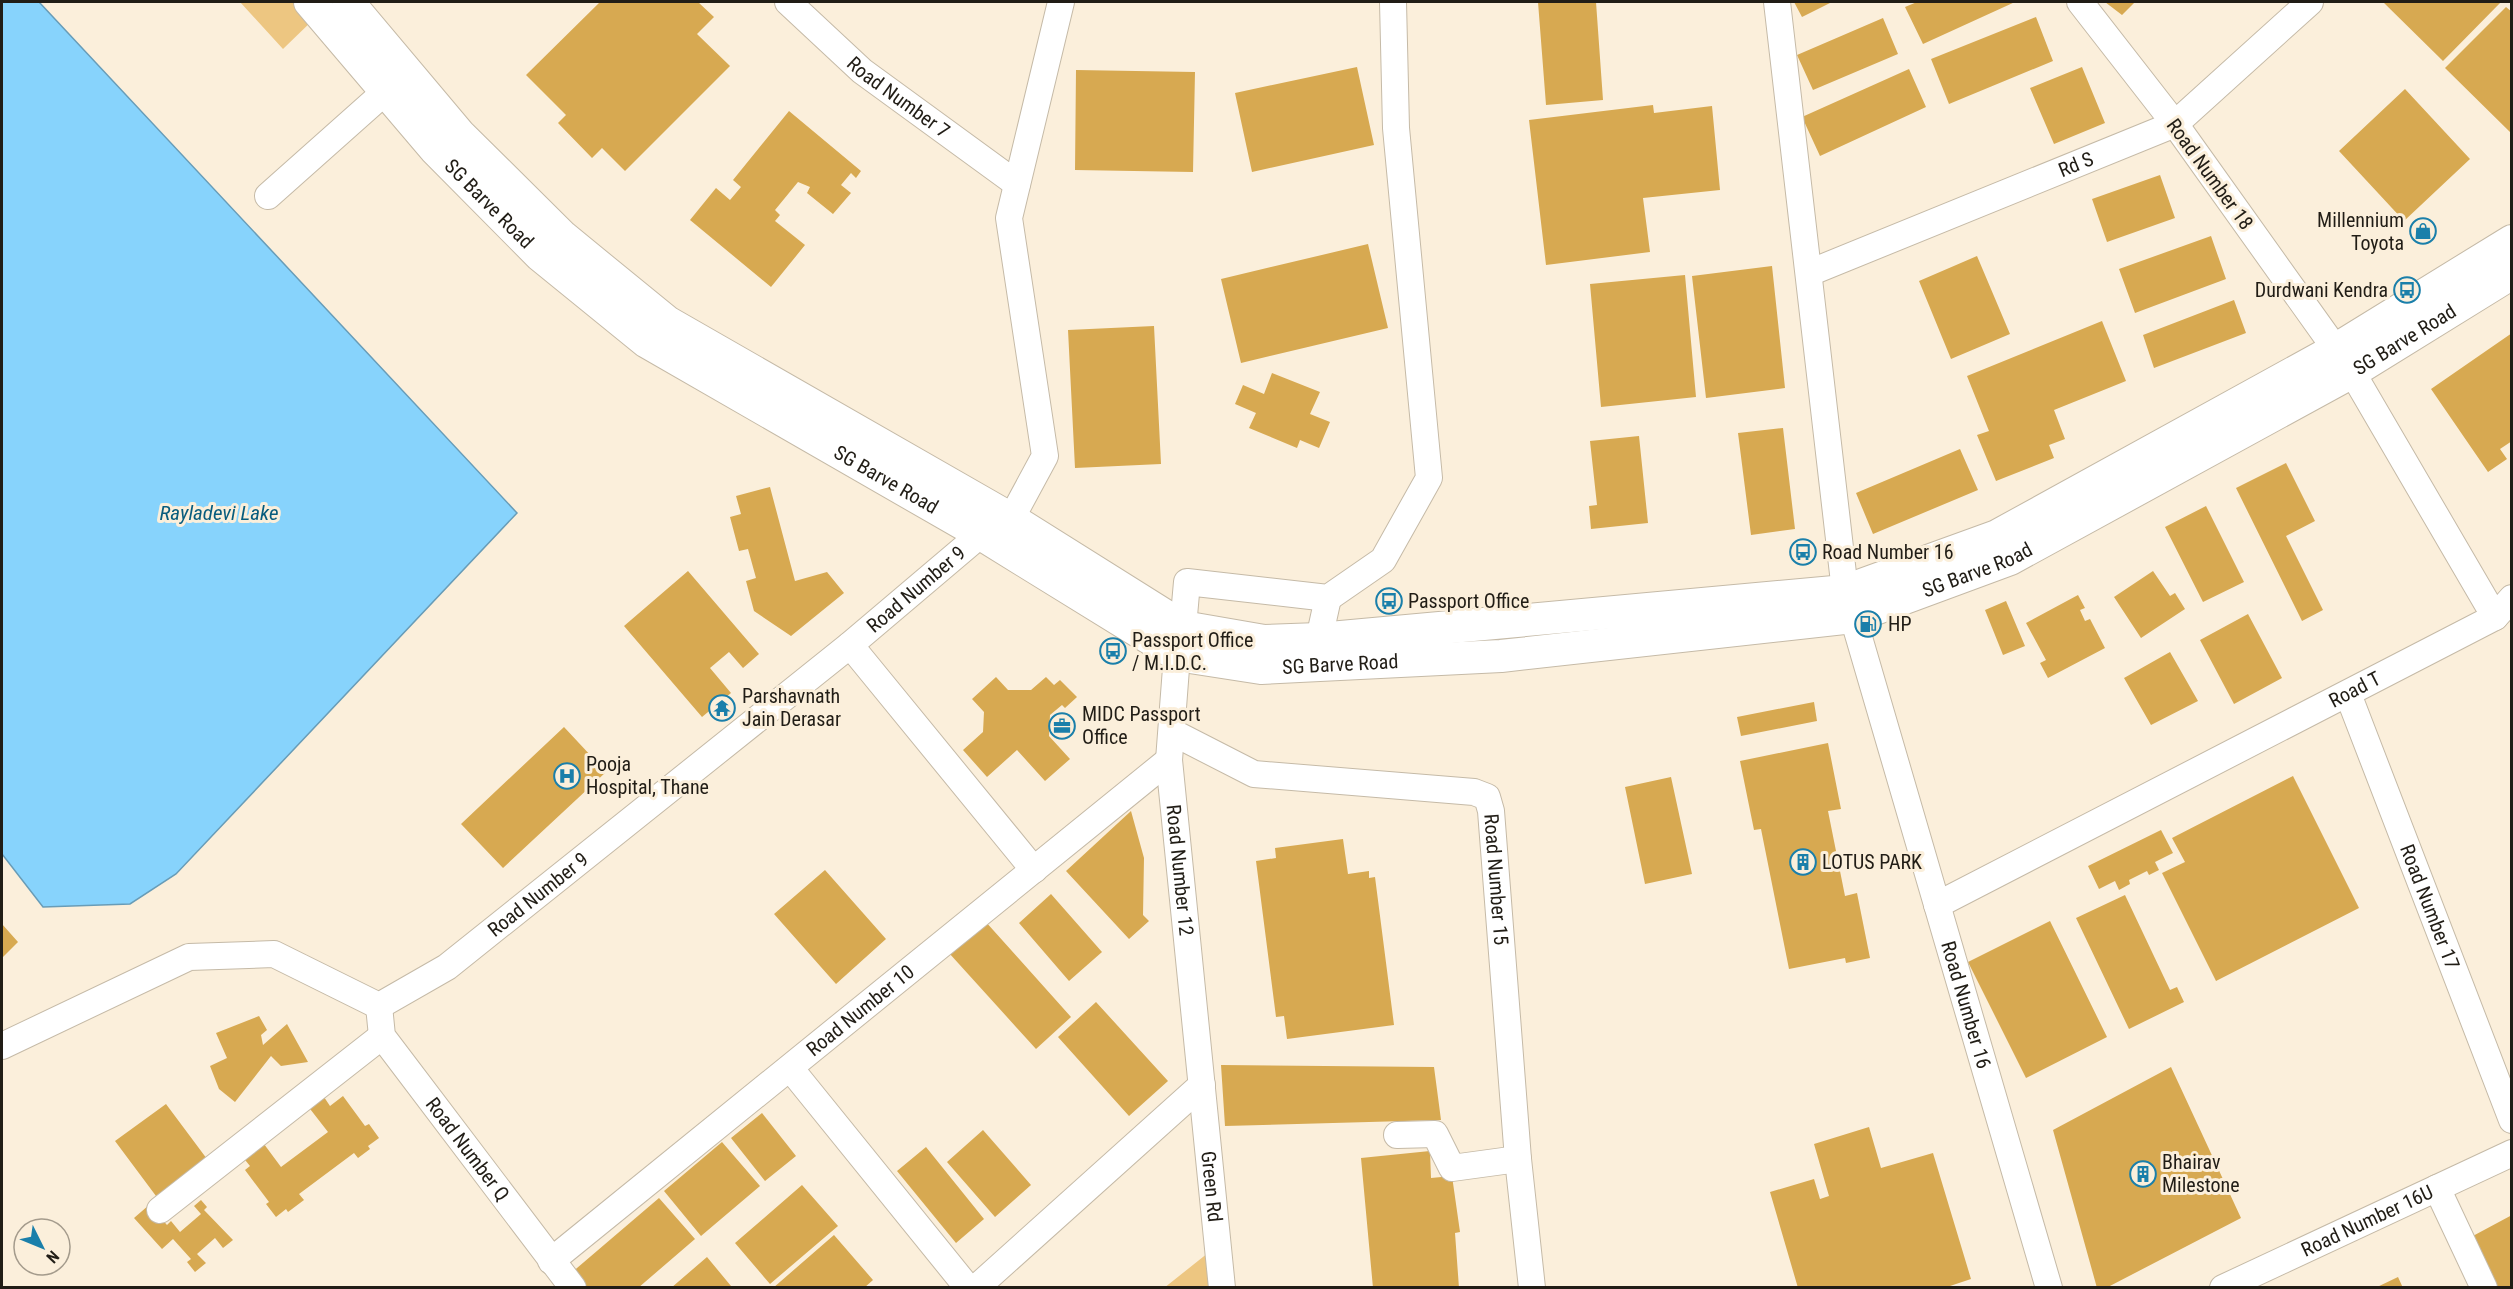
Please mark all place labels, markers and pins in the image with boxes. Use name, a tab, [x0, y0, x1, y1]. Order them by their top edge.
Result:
place label: Millennium Toyota	[2317, 208, 2404, 255]
shop icon: Millennium Toyota	[2408, 216, 2438, 246]
bus stop icon: Durdwani Kendra	[2392, 275, 2422, 305]
place label: Durdwani Kendra	[2255, 278, 2388, 302]
bus stop icon: Road Number 16	[1788, 537, 1818, 567]
place label: Road Number 16	[1822, 540, 1954, 564]
bus stop icon: Passport Office	[1374, 586, 1404, 616]
place label: Passport Office	[1408, 589, 1529, 613]
fuel station icon: HP	[1853, 609, 1883, 639]
place label: HP	[1888, 612, 1912, 636]
place label: Passport Office / M.I.D.C.	[1132, 628, 1253, 675]
bus stop icon: Passport Office / M.I.D.C.	[1098, 636, 1128, 666]
place label: Parshavnath Jain Derasar	[742, 684, 841, 731]
temple icon: Parshavnath Jain Derasar	[707, 693, 737, 723]
place label: MIDC Passport Office	[1082, 702, 1201, 749]
office icon: MIDC Passport Office	[1047, 711, 1077, 741]
place label: Pooja Hospital, Thane	[586, 752, 709, 799]
hospital icon: Pooja Hospital, Thane	[552, 761, 582, 791]
building icon: LOTUS PARK	[1788, 847, 1818, 877]
place label: LOTUS PARK	[1822, 850, 1922, 874]
place label: Bhairav Milestone	[2162, 1150, 2240, 1197]
building icon: Bhairav Milestone	[2128, 1159, 2158, 1189]

